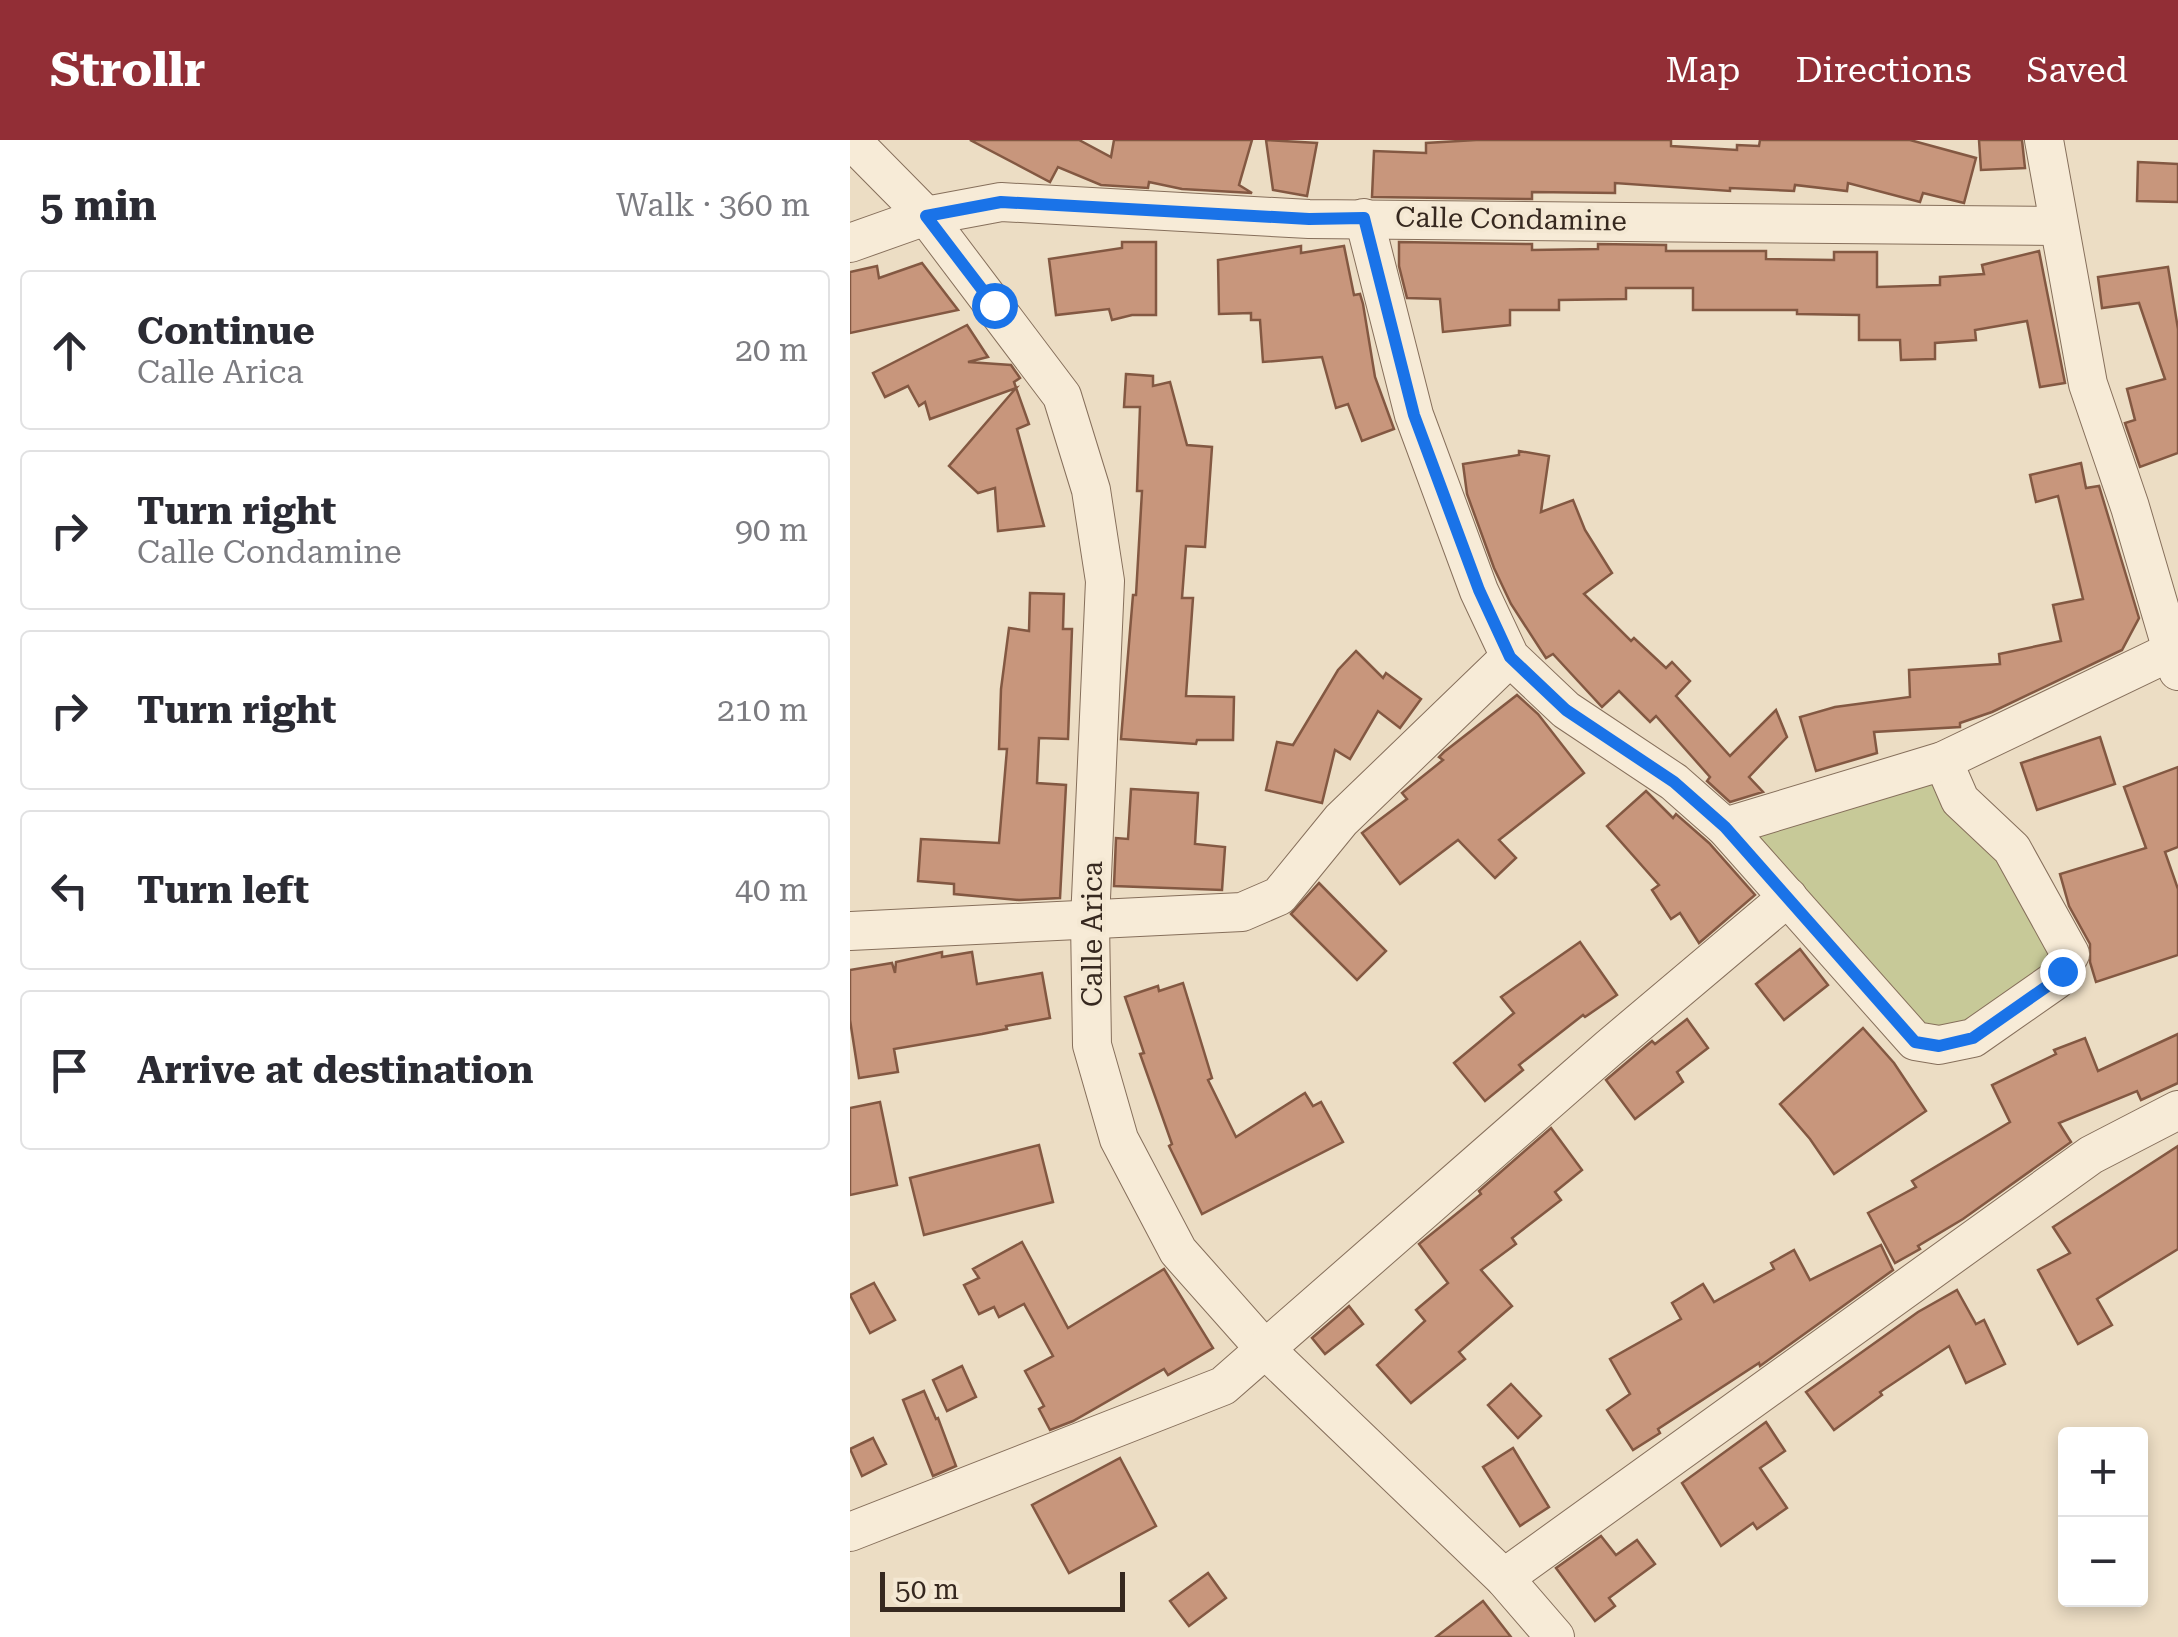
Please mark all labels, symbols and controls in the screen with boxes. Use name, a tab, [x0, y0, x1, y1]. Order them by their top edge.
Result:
text: Strollr	[50, 42, 206, 98]
text: Map	[1666, 50, 1740, 91]
text: Directions	[1795, 50, 1972, 91]
text: Saved	[2027, 50, 2128, 91]
text: 5 min	[40, 181, 157, 230]
text: Walk · 360 m	[616, 186, 810, 224]
street label: Calle Condamine	[1395, 200, 1627, 238]
route start	[972, 283, 1018, 329]
text: Continue	[137, 309, 315, 353]
icon: ahead	[42, 323, 97, 378]
text: 20 m	[735, 331, 808, 369]
text: Calle Arica	[137, 353, 304, 391]
text: Turn right	[137, 489, 336, 533]
icon: right	[42, 503, 97, 558]
text: 90 m	[735, 511, 808, 549]
text: Calle Condamine	[137, 533, 402, 571]
icon: right	[42, 683, 97, 738]
text: Turn right	[137, 688, 336, 732]
text: 210 m	[717, 691, 808, 729]
street label: Calle Arica	[1076, 861, 1109, 1007]
icon: left	[42, 863, 97, 918]
text: Turn left	[137, 868, 309, 912]
text: 40 m	[735, 871, 808, 909]
route end	[2040, 949, 2086, 995]
icon: arrive	[42, 1043, 97, 1098]
text: Arrive at destination	[137, 1048, 533, 1092]
map controls	[2058, 1427, 2148, 1607]
button: +	[2058, 1427, 2148, 1517]
button: −	[2058, 1517, 2148, 1607]
scale bar	[880, 1567, 1125, 1612]
text: 50 m	[895, 1573, 959, 1606]

